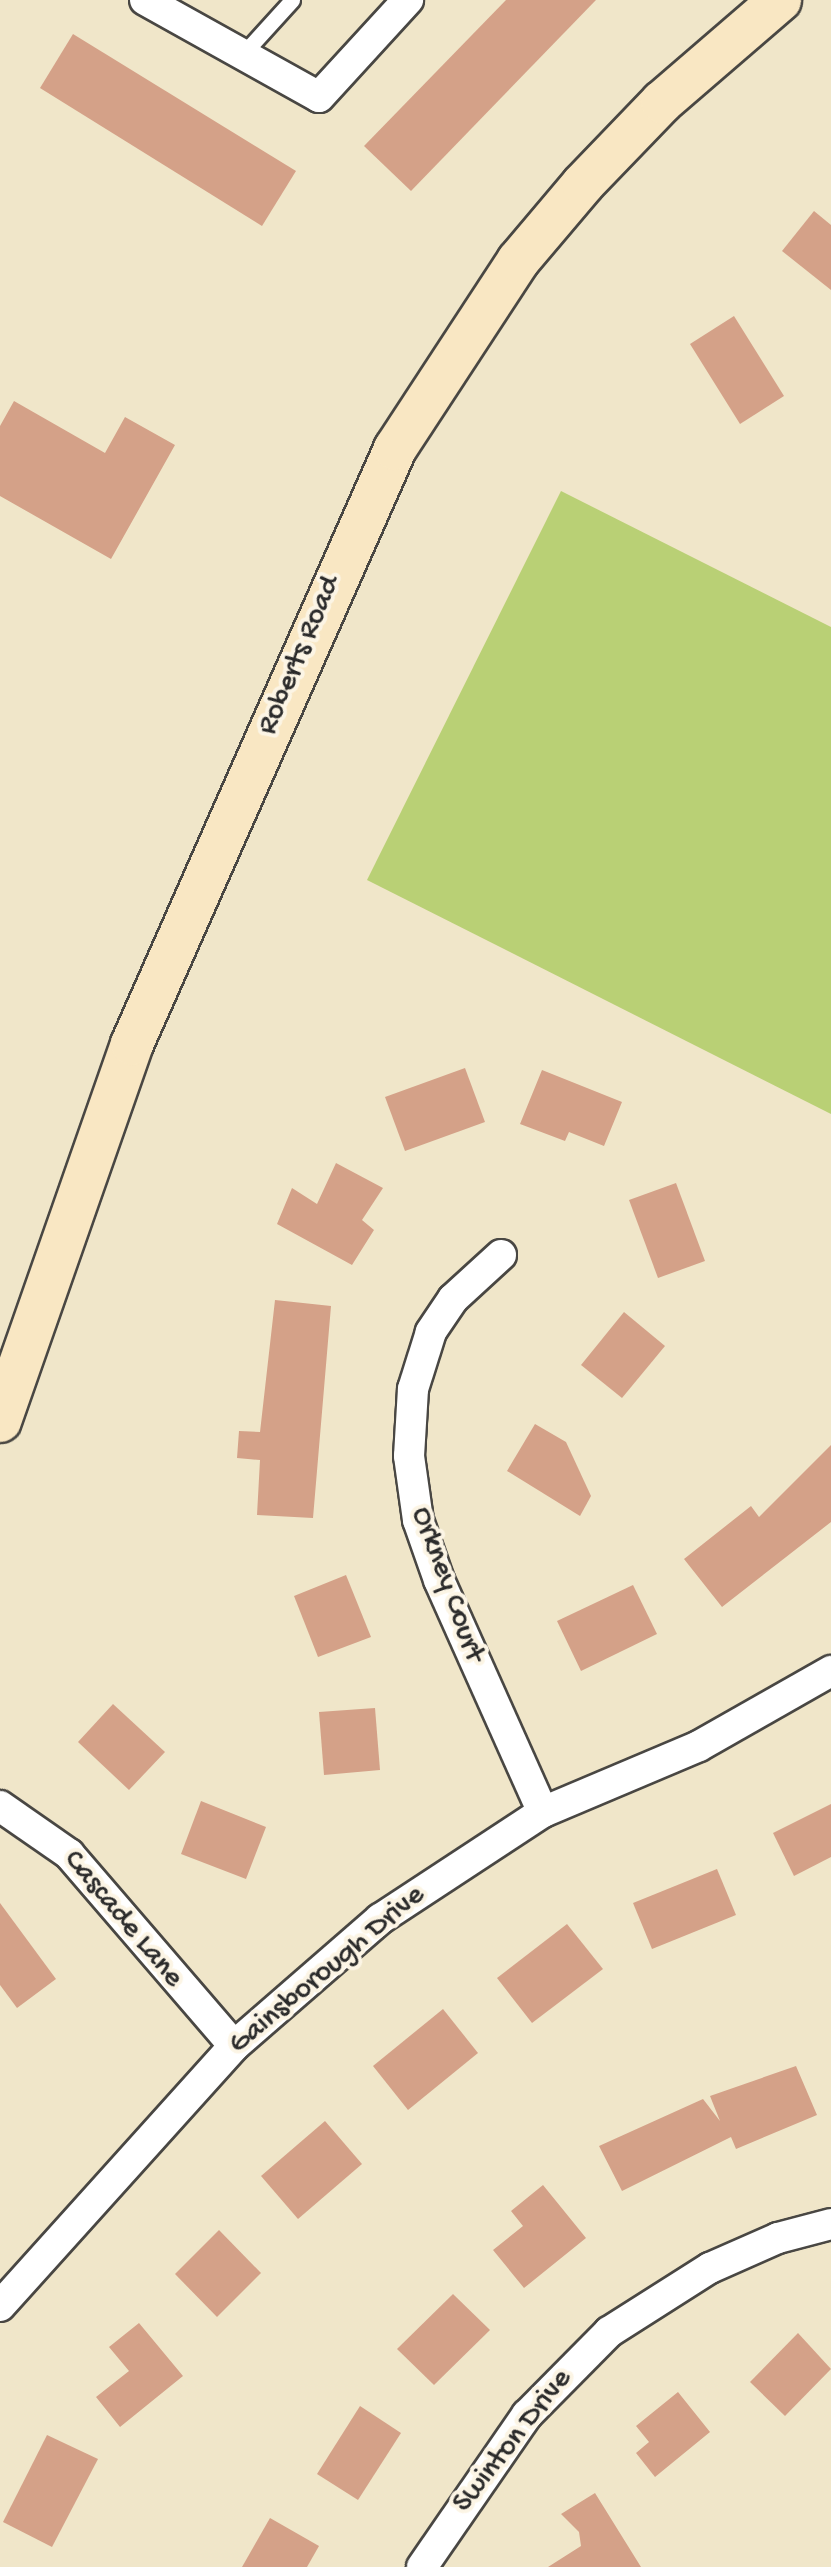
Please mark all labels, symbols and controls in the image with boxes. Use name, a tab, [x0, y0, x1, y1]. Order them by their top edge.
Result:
street label: Roberts Road	[251, 571, 351, 741]
street label: Orkney Court	[401, 1503, 491, 1667]
street label: Cascade Lane	[54, 1844, 190, 1996]
street label: Gainsborough Drive	[223, 1879, 433, 2063]
street label: Swinton Drive	[447, 2363, 581, 2521]

